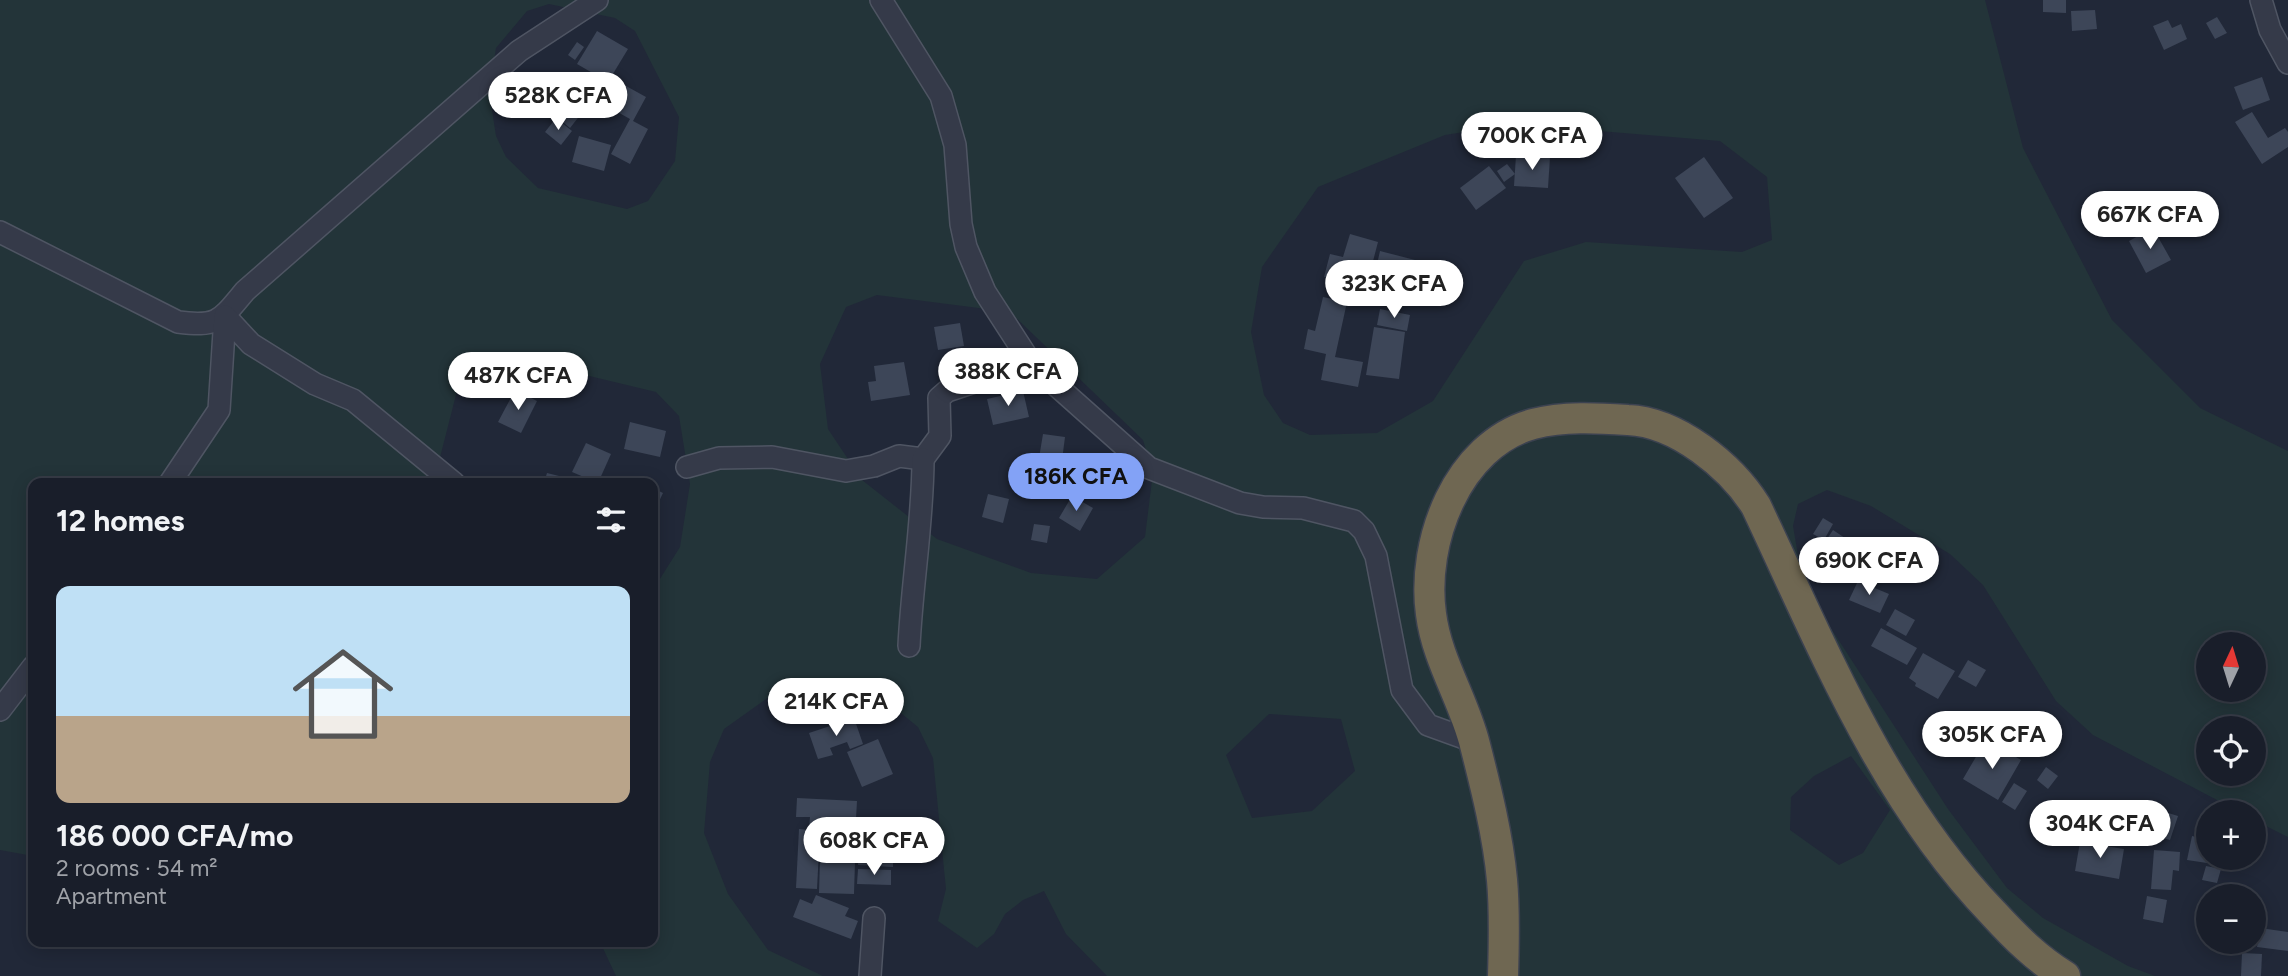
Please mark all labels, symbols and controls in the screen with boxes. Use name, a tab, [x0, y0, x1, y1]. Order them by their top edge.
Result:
pin: 528K CFA	[486, 72, 630, 132]
text: 528K CFA	[504, 81, 612, 109]
pin: 700K CFA	[1460, 113, 1604, 172]
text: 700K CFA	[1477, 121, 1587, 149]
pin: 667K CFA	[2078, 191, 2222, 251]
text: 667K CFA	[2097, 200, 2203, 228]
pin: 323K CFA	[1322, 260, 1466, 320]
text: 323K CFA	[1341, 269, 1447, 297]
pin: 388K CFA	[936, 348, 1080, 408]
pin: 487K CFA	[446, 352, 590, 412]
text: 388K CFA	[954, 357, 1062, 385]
text: 487K CFA	[464, 361, 572, 389]
pin: 186K CFA	[1004, 454, 1148, 513]
text: 186K CFA	[1024, 462, 1128, 490]
icon: filters	[592, 501, 630, 539]
text: 12 homes	[56, 502, 184, 539]
pin: 690K CFA	[1797, 538, 1941, 597]
text: 690K CFA	[1815, 546, 1923, 574]
icon: home	[280, 631, 406, 757]
north arrow	[2196, 632, 2266, 702]
map controls	[2196, 632, 2266, 954]
pin: 214K CFA	[764, 678, 908, 738]
text: 214K CFA	[784, 687, 888, 715]
pin: 305K CFA	[1920, 712, 2064, 771]
button: locate	[2196, 716, 2266, 786]
text: 305K CFA	[1938, 720, 2046, 748]
pin: 304K CFA	[2028, 800, 2172, 860]
button: +	[2196, 800, 2266, 870]
text: 304K CFA	[2046, 809, 2154, 837]
text: 186 000 CFA/mo	[56, 817, 293, 854]
pin: 608K CFA	[802, 818, 946, 877]
text: 608K CFA	[820, 826, 928, 854]
text: 2 rooms · 54 m²	[56, 854, 218, 882]
text: Apartment	[56, 882, 167, 910]
button: −	[2196, 884, 2266, 954]

